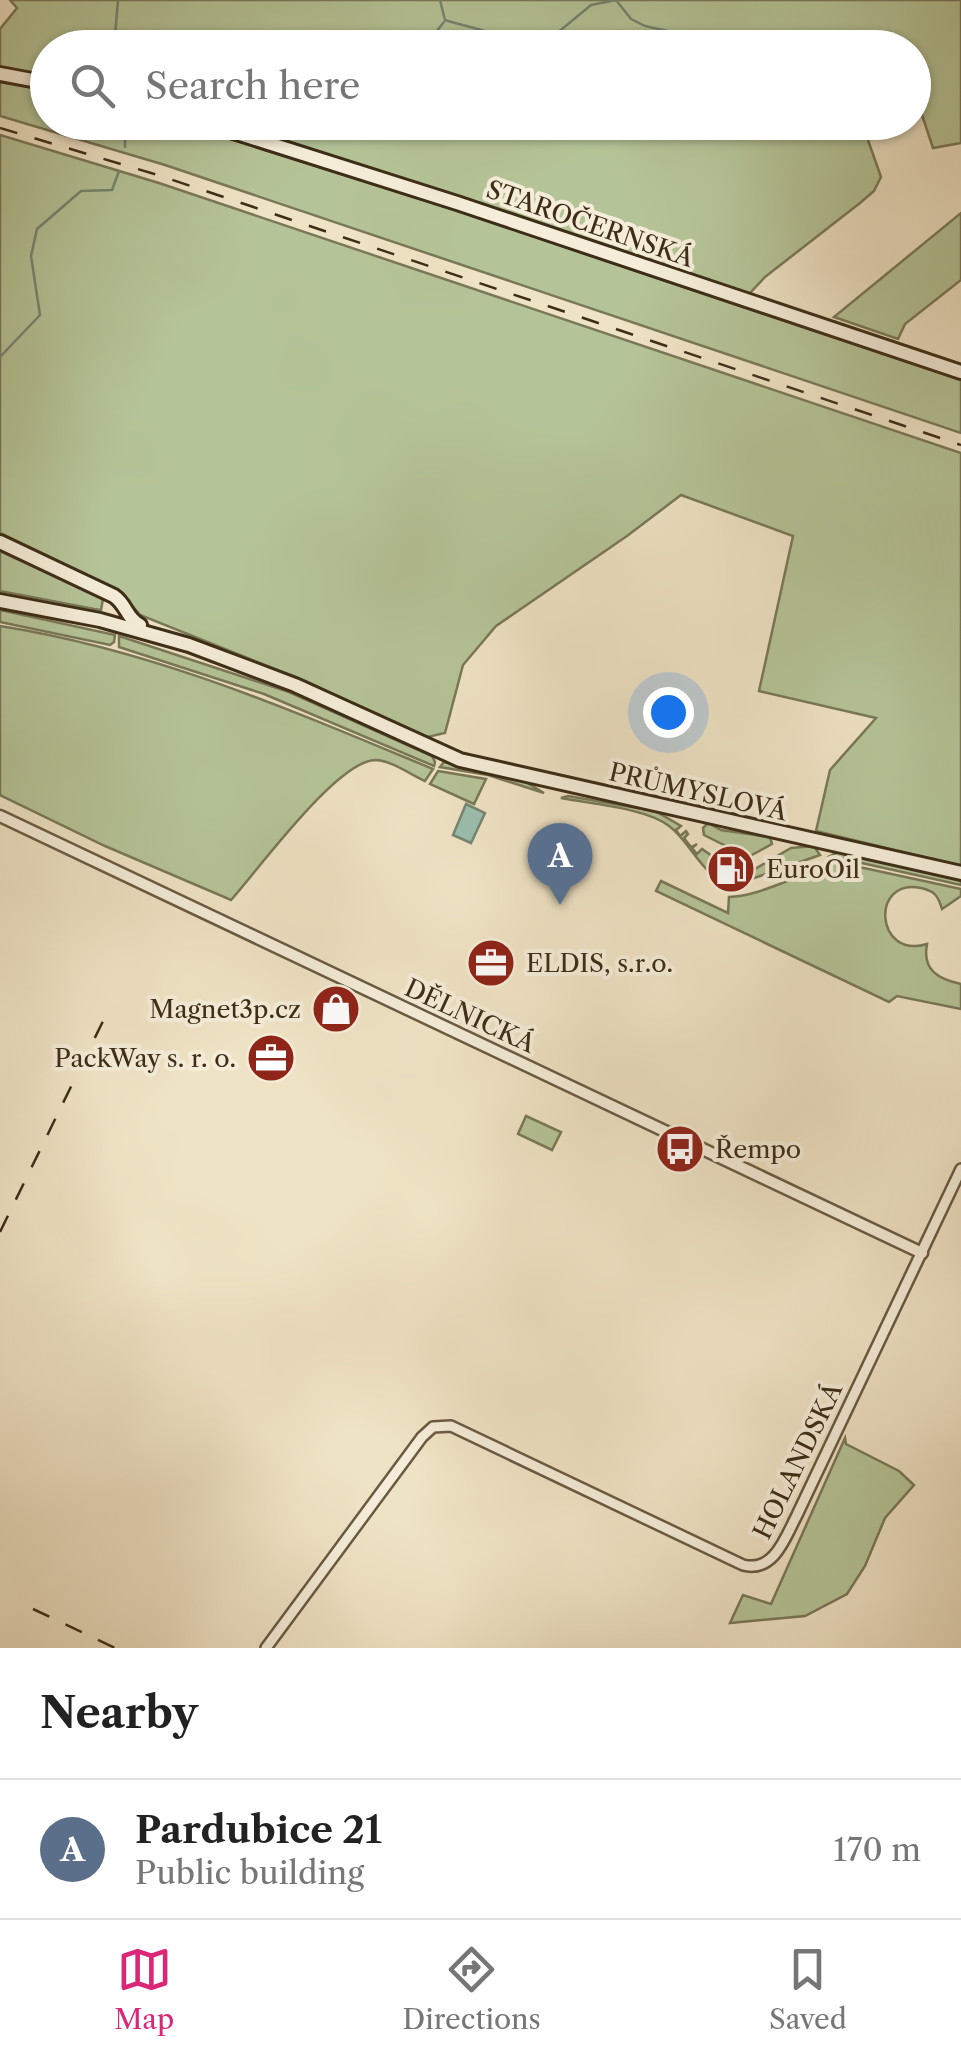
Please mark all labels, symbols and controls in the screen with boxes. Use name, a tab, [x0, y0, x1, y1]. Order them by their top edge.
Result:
search box	[30, 30, 931, 140]
icon: search	[65, 58, 120, 113]
text: Search here	[145, 62, 360, 109]
street label: STAROČERNSKÁ	[482, 174, 698, 274]
your location	[643, 687, 694, 738]
street label: PRŮMYSLOVÁ	[606, 756, 791, 828]
pin: A	[528, 822, 592, 905]
fuel station icon: EuroOil	[705, 843, 757, 895]
place label: EuroOil	[766, 854, 860, 885]
office icon: ELDIS, s.r.o.	[465, 937, 517, 989]
place label: ELDIS, s.r.o.	[526, 948, 673, 979]
street label: DĚLNICKÁ	[400, 972, 541, 1060]
shop icon: Magnet3p.cz	[310, 983, 362, 1035]
place label: Magnet3p.cz	[149, 994, 301, 1025]
office icon: PackWay s. r. o.	[245, 1032, 297, 1084]
place label: PackWay s. r. o.	[54, 1043, 236, 1074]
bus stop icon: Řempo	[654, 1123, 706, 1175]
place label: Řempo	[715, 1134, 801, 1165]
street label: HOLANDSKÁ	[747, 1377, 849, 1544]
text: Nearby	[40, 1687, 198, 1739]
text: Pardubice 21	[135, 1806, 382, 1853]
text: A	[60, 1830, 85, 1869]
text: 170 m	[833, 1830, 921, 1869]
text: Public building	[135, 1853, 364, 1892]
tab: Map	[114, 1942, 174, 2036]
tab: Directions	[402, 1942, 541, 2036]
tab: Saved	[769, 1942, 847, 2036]

